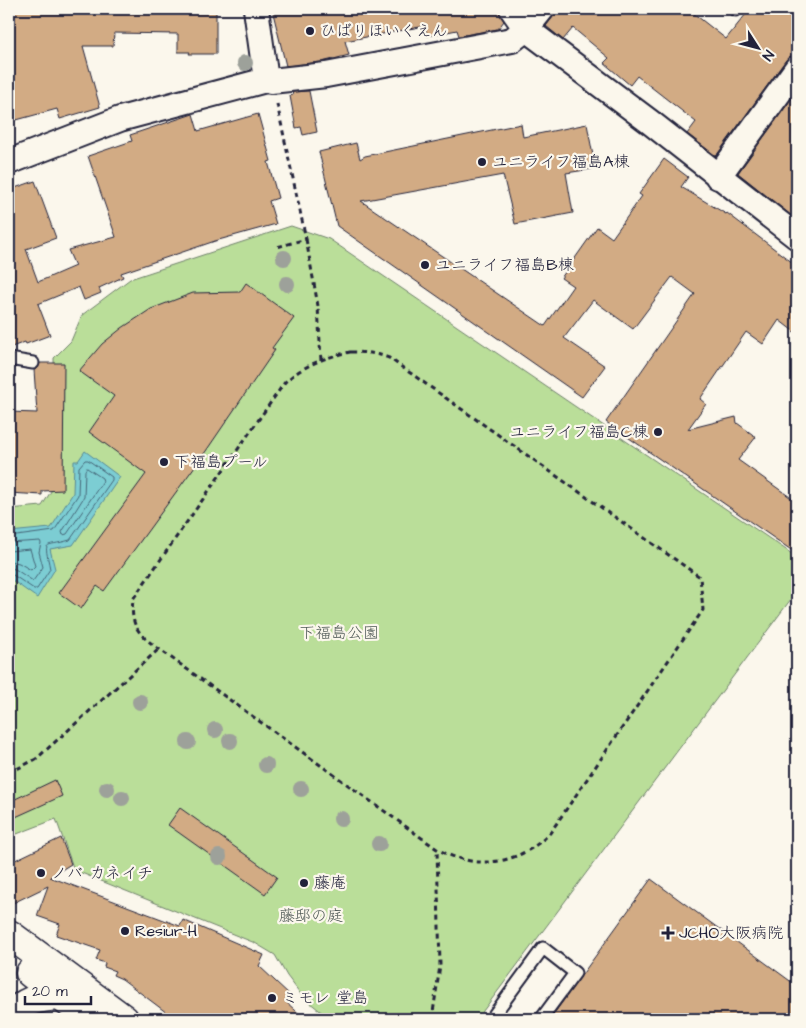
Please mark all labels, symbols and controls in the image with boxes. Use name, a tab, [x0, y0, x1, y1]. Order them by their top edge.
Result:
place label: ひばりほいくえん	[320, 20, 448, 42]
north arrow	[734, 22, 784, 72]
marker: ひばりほいくえん	[304, 25, 316, 37]
text: N	[757, 46, 778, 65]
place label: ユニライフ福島A棟	[492, 151, 630, 173]
marker: ユニライフ福島A棟	[476, 156, 488, 168]
place label: ユニライフ福島B棟	[435, 254, 574, 276]
marker: ユニライフ福島B棟	[419, 259, 431, 271]
place label: ユニライフ福島C棟	[509, 421, 648, 443]
marker: ユニライフ福島C棟	[652, 426, 664, 438]
place label: 下福島プール	[174, 451, 268, 473]
marker: 下福島プール	[158, 456, 170, 468]
park label: 下福島公園	[299, 622, 379, 644]
place label: ノバ カネイチ	[51, 862, 153, 884]
marker: ノバ カネイチ	[35, 867, 47, 879]
place label: 藤庵	[314, 872, 346, 894]
marker: 藤庵	[298, 877, 310, 889]
park label: 藤邸の庭	[279, 905, 343, 927]
place label: Resiur-H	[135, 920, 197, 942]
place label: JCHO大阪病院	[679, 922, 783, 944]
marker: Resiur-H	[119, 925, 131, 937]
marker: JCHO大阪病院	[661, 926, 675, 940]
scale bar	[25, 973, 91, 1005]
text: 20 m	[32, 981, 68, 1002]
place label: ミモレ 堂島	[282, 987, 368, 1009]
marker: ミモレ 堂島	[266, 992, 278, 1004]

